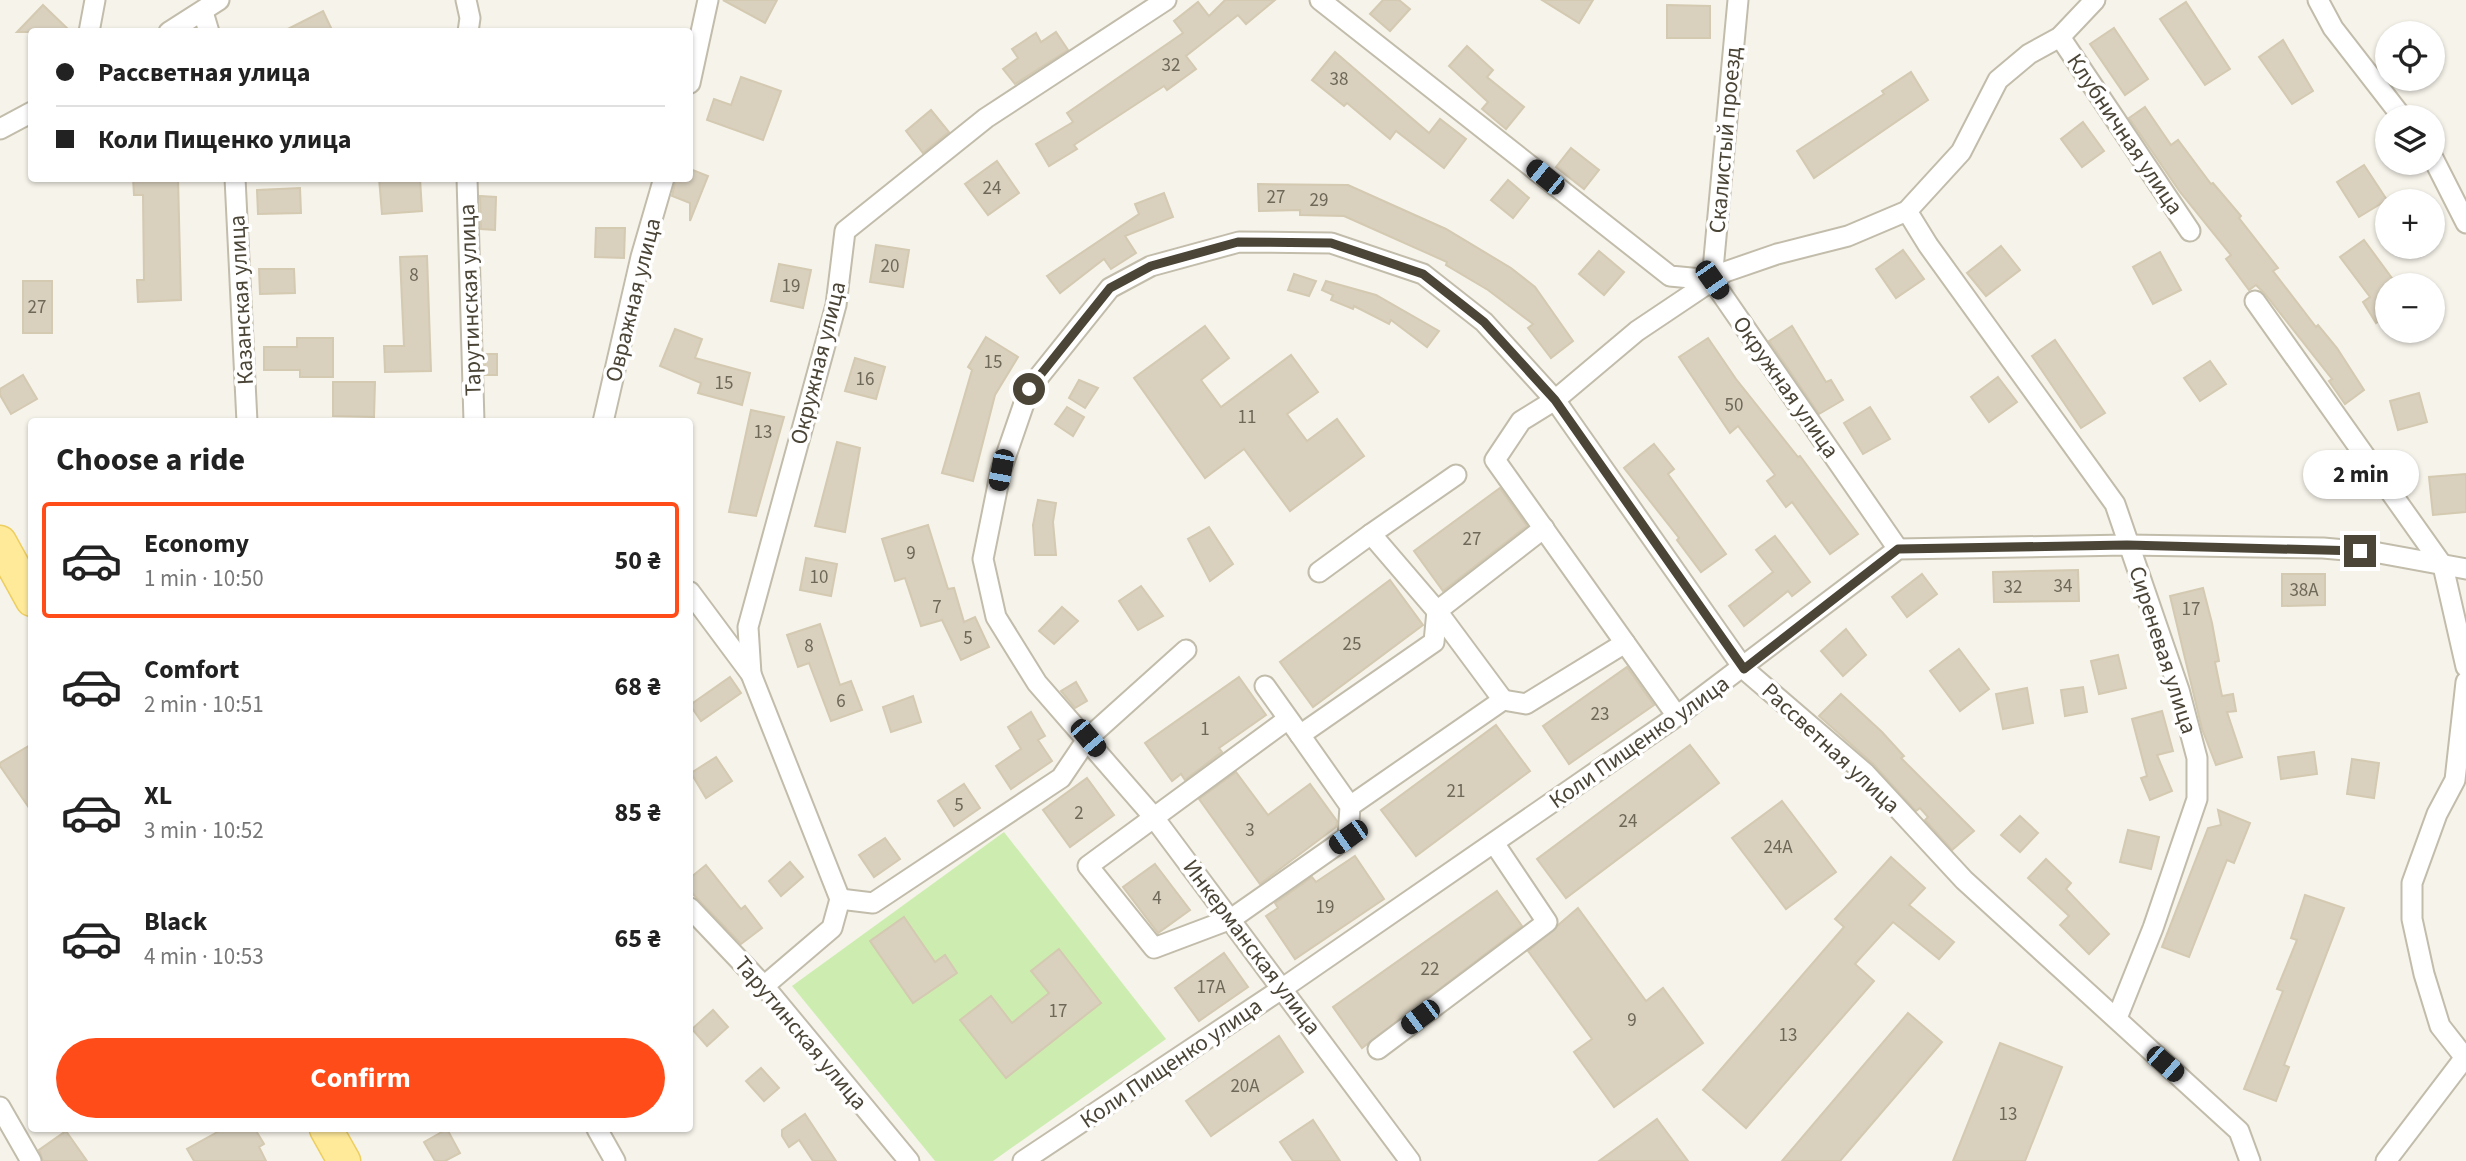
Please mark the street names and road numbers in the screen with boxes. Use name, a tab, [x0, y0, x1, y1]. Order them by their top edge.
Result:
street label: Скалистый проезд	[1700, 45, 1750, 235]
street label: Клубничная улица	[2059, 47, 2191, 221]
street label: Тарутинская улица	[450, 203, 490, 397]
street label: Казанская улица	[220, 214, 262, 386]
street label: Овражная улица	[597, 214, 669, 386]
street label: Окружная улица	[782, 278, 854, 448]
street label: Окружная улица	[1725, 309, 1847, 465]
street label: Сиреневая улица	[2120, 562, 2206, 738]
street label: Коли Пищенко улица	[1542, 667, 1736, 817]
street label: Рассветная улица	[1754, 675, 1908, 821]
street label: Инкерманская улица	[1175, 852, 1329, 1042]
street label: Тарутинская улица	[727, 949, 875, 1117]
street label: Коли Пищенко улица	[1073, 990, 1269, 1136]

